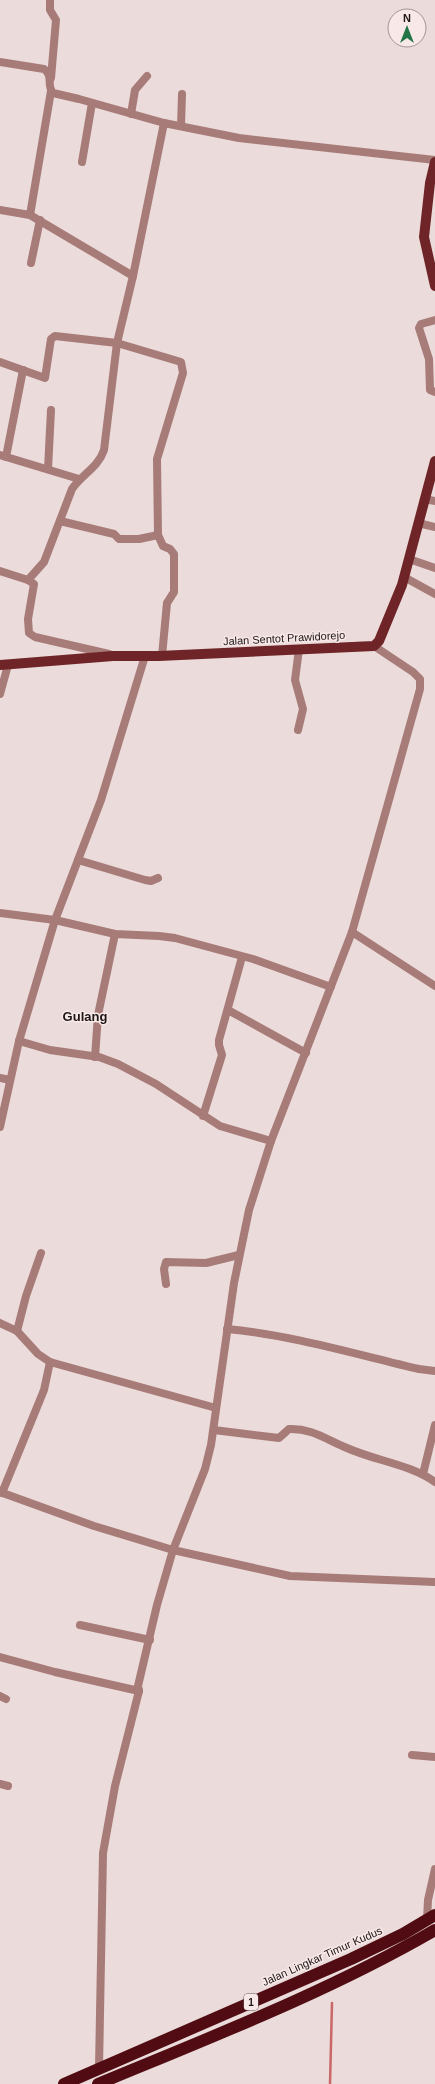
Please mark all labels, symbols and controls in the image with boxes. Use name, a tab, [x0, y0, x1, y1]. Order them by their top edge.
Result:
north arrow	[387, 8, 427, 48]
text: N	[403, 12, 411, 24]
street label: Jalan Sentot Prawidorejo	[223, 629, 345, 647]
district label: Gulang	[63, 1009, 107, 1024]
street label: Jalan Lingkar Timur Kudus	[260, 1924, 384, 1988]
road number: 1	[244, 1994, 258, 2010]

